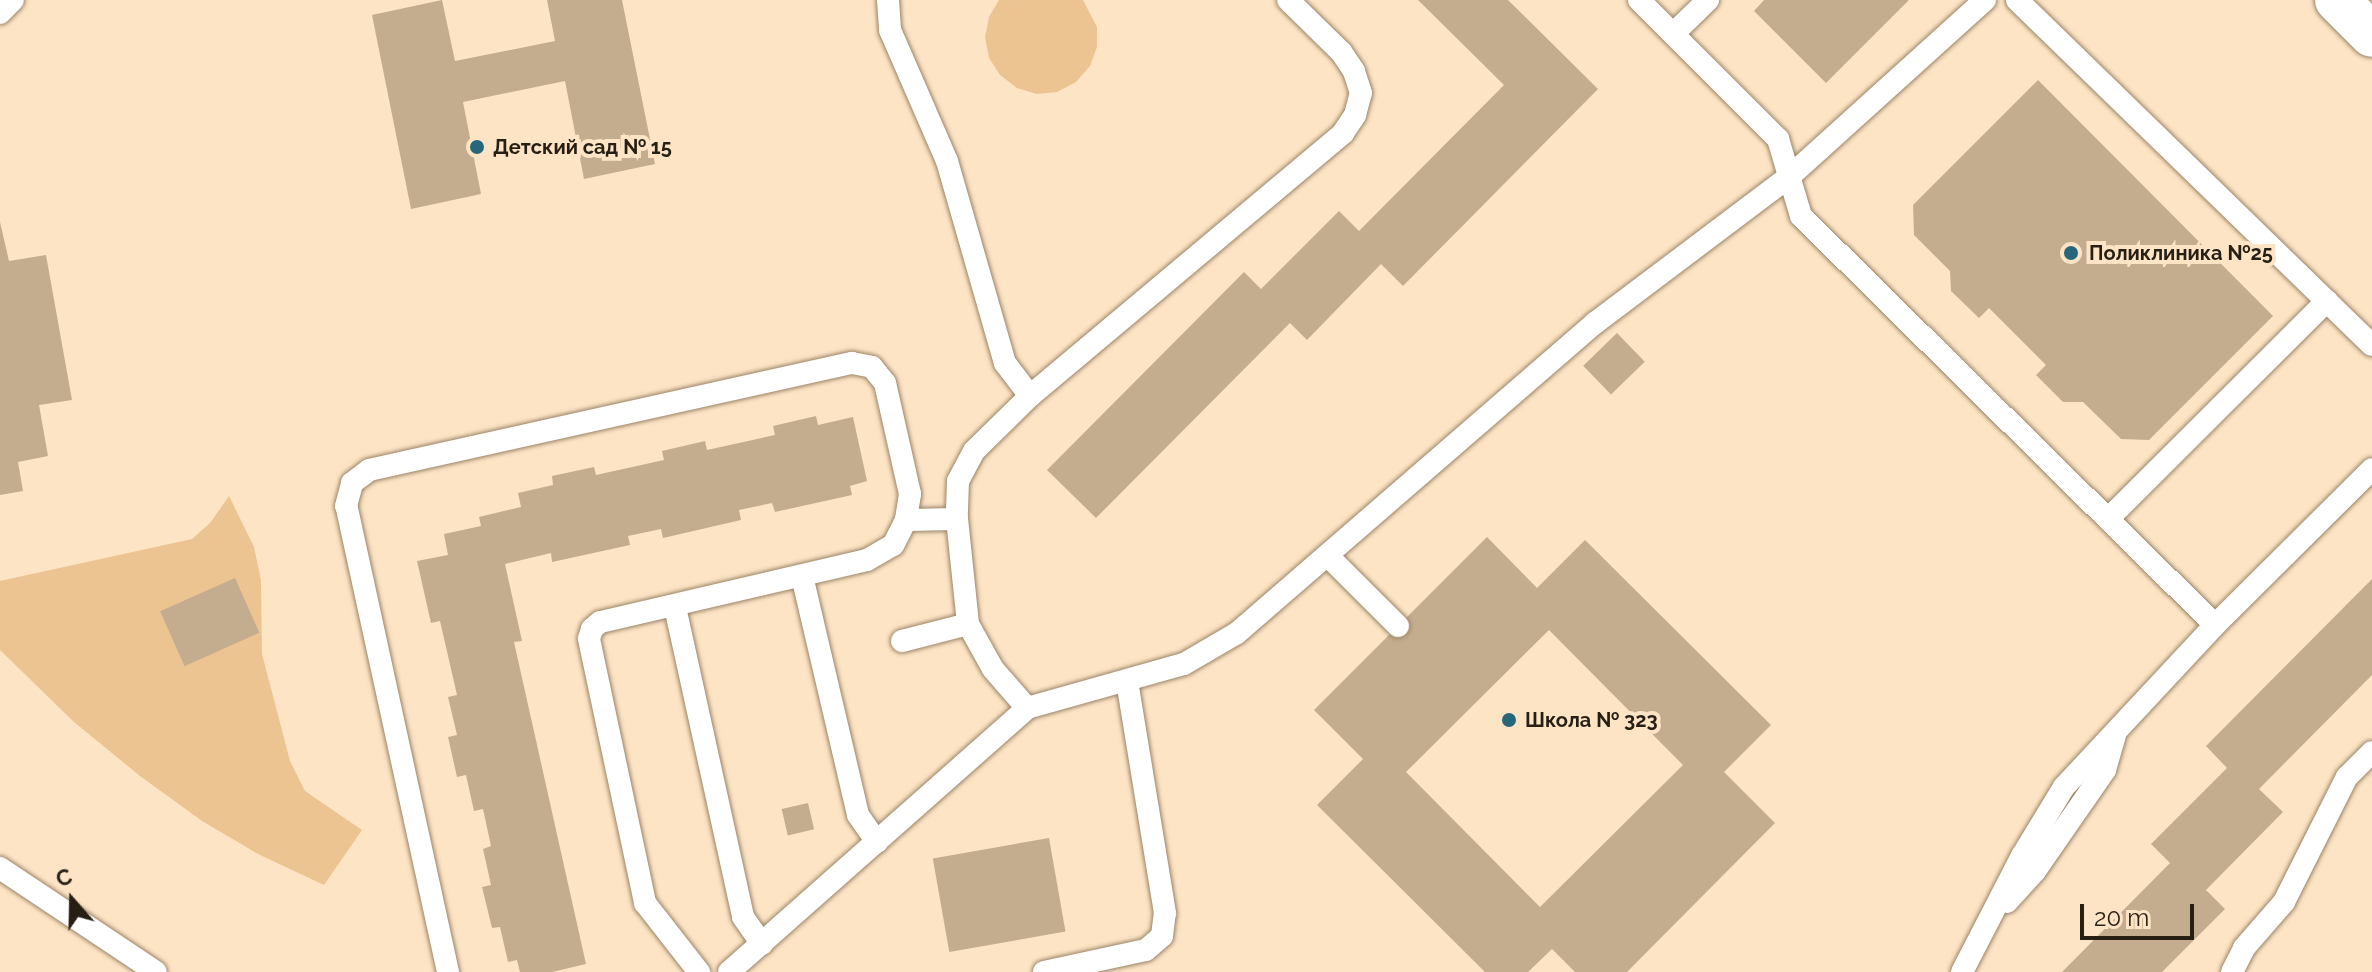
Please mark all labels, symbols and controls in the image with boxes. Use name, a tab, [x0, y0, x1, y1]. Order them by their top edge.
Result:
place label: Детский сад № 15	[493, 135, 672, 159]
marker: Детский сад № 15	[468, 138, 486, 156]
place label: Поликлиника №25	[2089, 241, 2273, 265]
marker: Поликлиника №25	[2060, 242, 2082, 264]
place label: Школа № 323	[1525, 708, 1658, 732]
marker: Школа № 323	[1500, 711, 1518, 729]
north arrow	[32, 860, 112, 940]
text: С	[52, 863, 75, 892]
scale bar	[2084, 888, 2198, 938]
text: 20 m	[2094, 903, 2149, 932]

